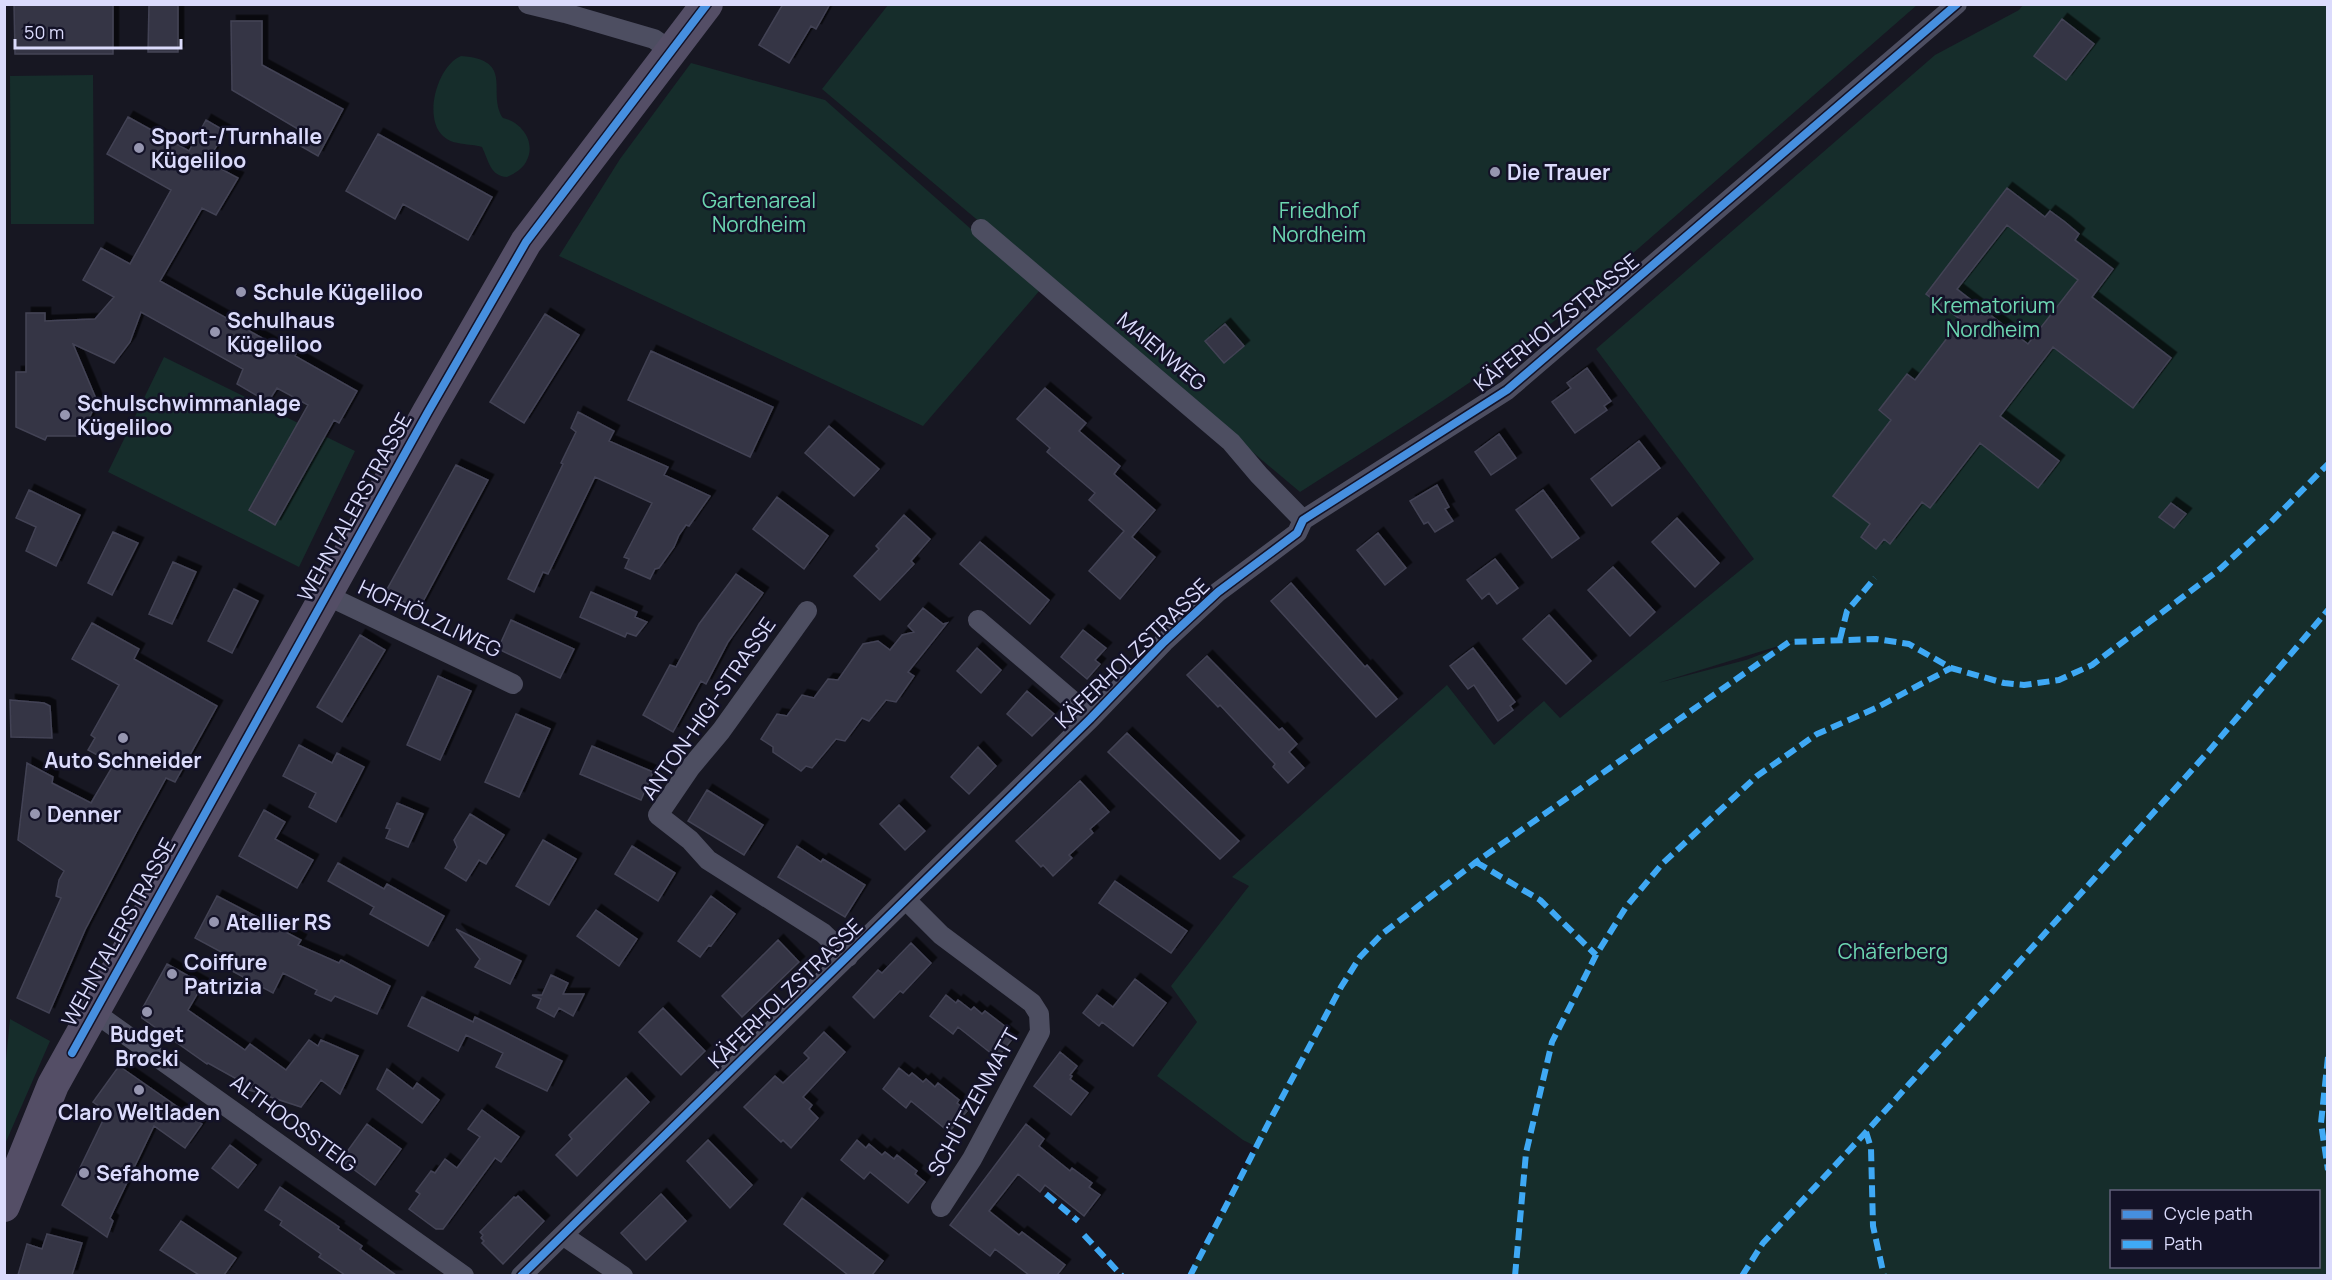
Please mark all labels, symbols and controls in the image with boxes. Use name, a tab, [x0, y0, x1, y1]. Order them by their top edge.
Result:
scale bar	[15, 12, 182, 50]
text: 50 m	[24, 20, 64, 44]
place label: Sport-/Turnhalle Kügeliloo	[151, 122, 322, 174]
marker: Sport-/Turnhalle Kügeliloo	[132, 141, 146, 155]
place label: Die Trauer	[1507, 158, 1611, 186]
marker: Die Trauer	[1488, 165, 1502, 179]
park label: Gartenareal Nordheim	[702, 186, 816, 238]
park label: Friedhof Nordheim	[1272, 196, 1366, 248]
street label: KÄFERHOLZSTRASSE	[1468, 247, 1644, 397]
place label: Schule Kügeliloo	[253, 278, 423, 306]
marker: Schule Kügeliloo	[234, 285, 248, 299]
park label: Krematorium Nordheim	[1931, 291, 2055, 343]
place label: Schulhaus Kügeliloo	[227, 306, 335, 358]
street label: MAIENWEG	[1112, 306, 1213, 397]
marker: Schulhaus Kügeliloo	[208, 325, 222, 339]
place label: Schulschwimmanlage Kügeliloo	[77, 389, 301, 441]
marker: Schulschwimmanlage Kügeliloo	[58, 408, 72, 422]
street label: WEHNTALERSTRASSE	[290, 408, 418, 606]
street label: KÄFERHOLZSTRASSE	[1049, 572, 1215, 734]
street label: HOFHÖLZLIWEG	[354, 573, 506, 663]
street label: ANTON-HIGI-STRASSE	[635, 611, 781, 805]
marker: Auto Schneider	[116, 731, 130, 745]
place label: Auto Schneider	[44, 746, 202, 774]
place label: Denner	[47, 800, 121, 828]
marker: Denner	[28, 807, 42, 821]
street label: WEHNTALERSTRASSE	[54, 833, 182, 1031]
place label: Atellier RS	[226, 908, 331, 936]
street label: KÄFERHOLZSTRASSE	[702, 912, 868, 1074]
marker: Atellier RS	[207, 915, 221, 929]
park label: Chäferberg	[1838, 937, 1948, 965]
place label: Coiffure Patrizia	[184, 948, 267, 1000]
marker: Coiffure Patrizia	[165, 967, 179, 981]
marker: Budget Brocki	[140, 1005, 154, 1019]
place label: Budget Brocki	[110, 1020, 184, 1072]
street label: SCHÜTZENMATT	[921, 1023, 1025, 1181]
street label: ALTHOOSSTEIG	[225, 1068, 363, 1178]
marker: Claro Weltladen	[132, 1083, 146, 1097]
place label: Claro Weltladen	[58, 1098, 220, 1126]
place label: Sefahome	[96, 1159, 200, 1187]
marker: Sefahome	[77, 1166, 91, 1180]
legend	[2110, 1190, 2320, 1268]
text: Cycle path	[2164, 1201, 2253, 1225]
text: Path	[2164, 1231, 2202, 1255]

